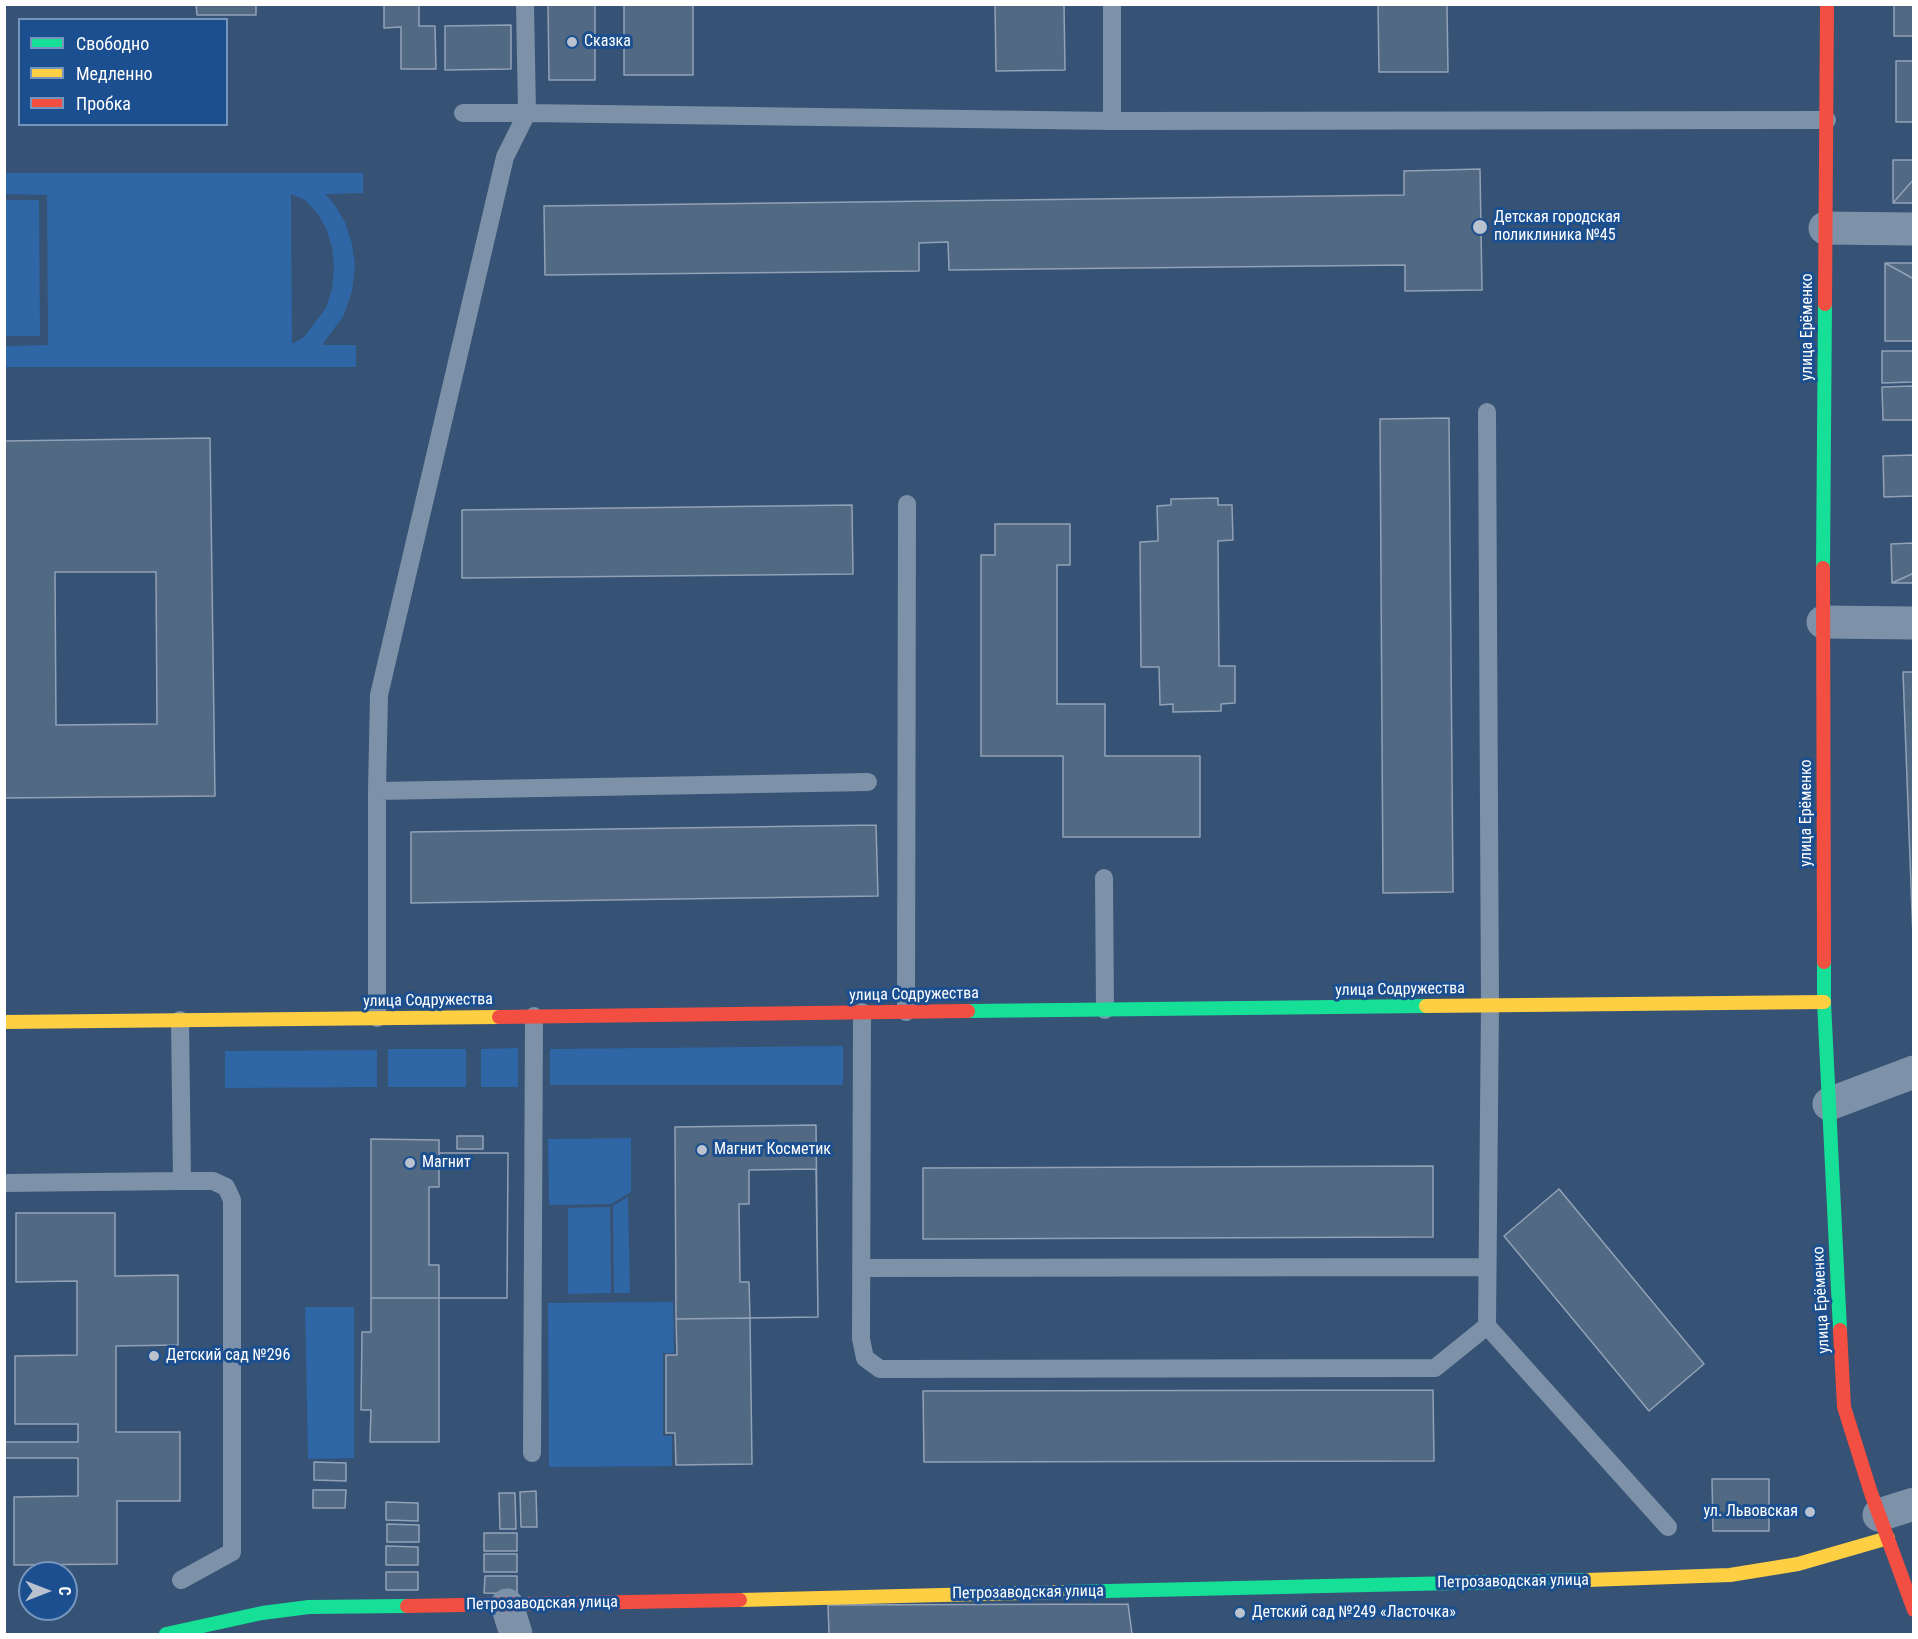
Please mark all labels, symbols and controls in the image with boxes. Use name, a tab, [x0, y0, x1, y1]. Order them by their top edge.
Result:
legend	[18, 18, 228, 126]
place label: Сказка	[584, 32, 631, 52]
text: Свободно	[76, 33, 149, 54]
marker: Сказка	[565, 35, 579, 49]
text: Медленно	[76, 63, 153, 84]
text: Пробка	[76, 93, 131, 114]
place label: Детская городская поликлиника №45	[1494, 208, 1621, 246]
marker: Детская городская поликлиника №45	[1471, 218, 1489, 236]
street label: улица Ерёменко	[1798, 273, 1818, 381]
street label: улица Ерёменко	[1797, 759, 1817, 867]
street label: улица Содружества	[1335, 979, 1465, 1001]
street label: улица Содружества	[849, 984, 979, 1006]
street label: улица Содружества	[363, 990, 493, 1012]
place label: Магнит Косметик	[714, 1140, 831, 1160]
marker: Магнит Косметик	[695, 1143, 709, 1157]
place label: Магнит	[422, 1153, 471, 1173]
marker: Магнит	[403, 1156, 417, 1170]
street label: улица Ерёменко	[1810, 1246, 1834, 1354]
place label: Детский сад №296	[166, 1346, 290, 1366]
marker: Детский сад №296	[147, 1349, 161, 1363]
place label: ул. Львовская	[1703, 1502, 1798, 1522]
marker: ул. Львовская	[1803, 1505, 1817, 1519]
north arrow	[18, 1561, 78, 1621]
street label: Петрозаводская улица	[1437, 1571, 1589, 1593]
street label: Петрозаводская улица	[952, 1582, 1104, 1604]
text: С	[55, 1586, 74, 1596]
street label: Петрозаводская улица	[466, 1593, 618, 1615]
place label: Детский сад №249 «Ласточка»	[1252, 1603, 1456, 1623]
marker: Детский сад №249 «Ласточка»	[1233, 1606, 1247, 1620]

